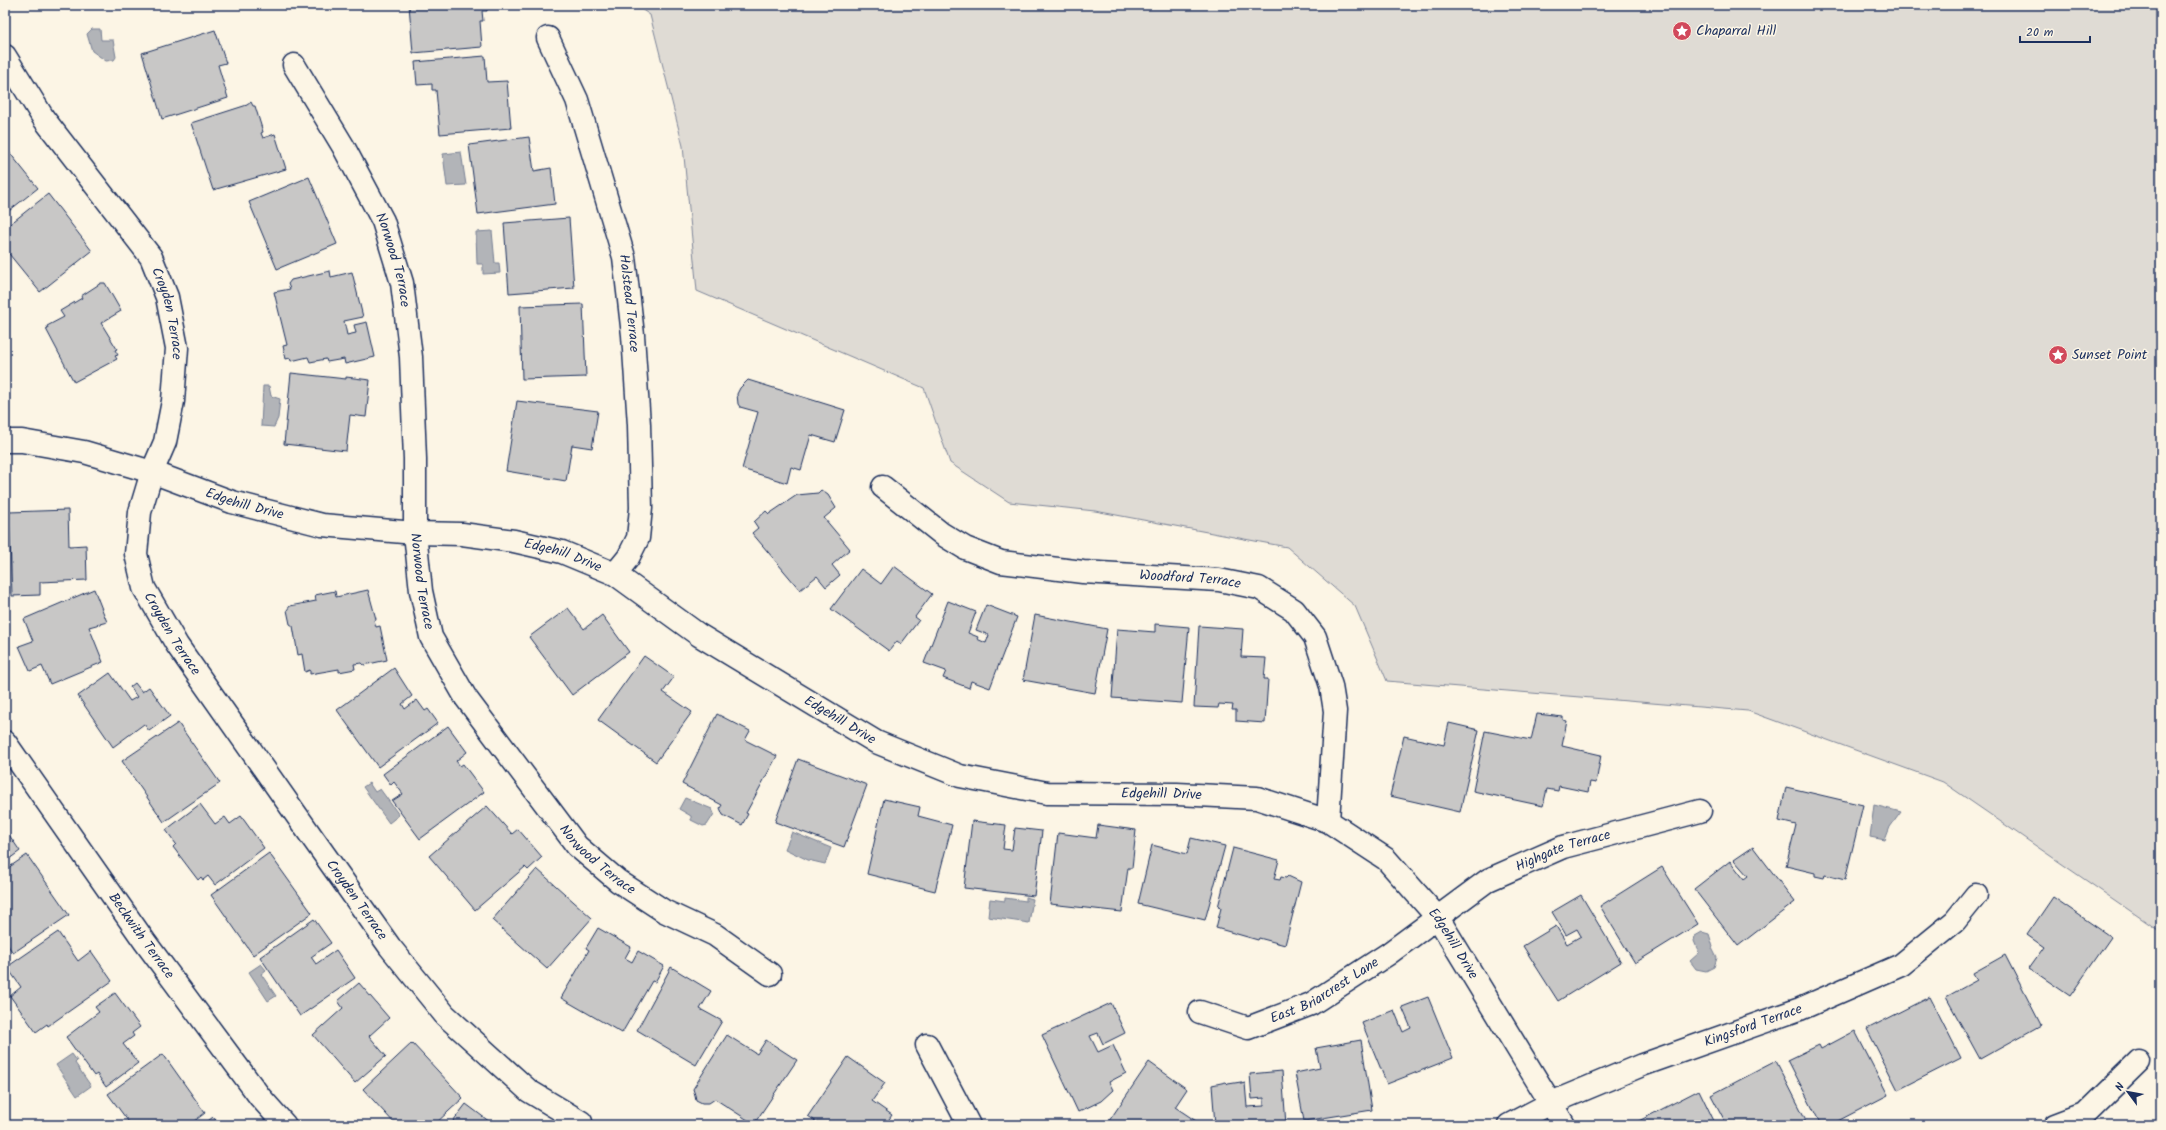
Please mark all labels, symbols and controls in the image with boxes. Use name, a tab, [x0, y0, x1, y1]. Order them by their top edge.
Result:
scale bar	[2020, 18, 2090, 44]
place icon: Chaparral Hill	[1671, 20, 1693, 42]
place label: Chaparral Hill	[1696, 20, 1777, 42]
text: 20 m	[2026, 23, 2054, 42]
street label: Norwood Terrace	[369, 208, 416, 309]
street label: Halstead Terrace	[613, 253, 645, 354]
street label: Croyden Terrace	[145, 264, 188, 361]
place icon: Sunset Point	[2047, 344, 2069, 366]
place label: Sunset Point	[2072, 344, 2148, 366]
street label: Edgehill Drive	[202, 482, 287, 526]
street label: Norwood Terrace	[404, 532, 440, 632]
street label: Edgehill Drive	[522, 533, 606, 579]
street label: Woodford Terrace	[1139, 564, 1243, 595]
street label: Croyden Terrace	[138, 588, 207, 681]
street label: Edgehill Drive	[800, 690, 881, 751]
street label: Edgehill Drive	[1121, 783, 1203, 806]
street label: Norwood Terrace	[553, 820, 640, 901]
street label: Highgate Terrace	[1512, 824, 1614, 878]
street label: Croyden Terrace	[320, 855, 393, 945]
street label: Beckwith Terrace	[103, 888, 180, 984]
street label: Edgehill Drive	[1423, 903, 1484, 984]
street label: East Briarcrest Lane	[1267, 951, 1384, 1030]
street label: Kingsford Terrace	[1701, 998, 1806, 1053]
north arrow	[2108, 1072, 2148, 1112]
text: N	[2111, 1079, 2130, 1095]

